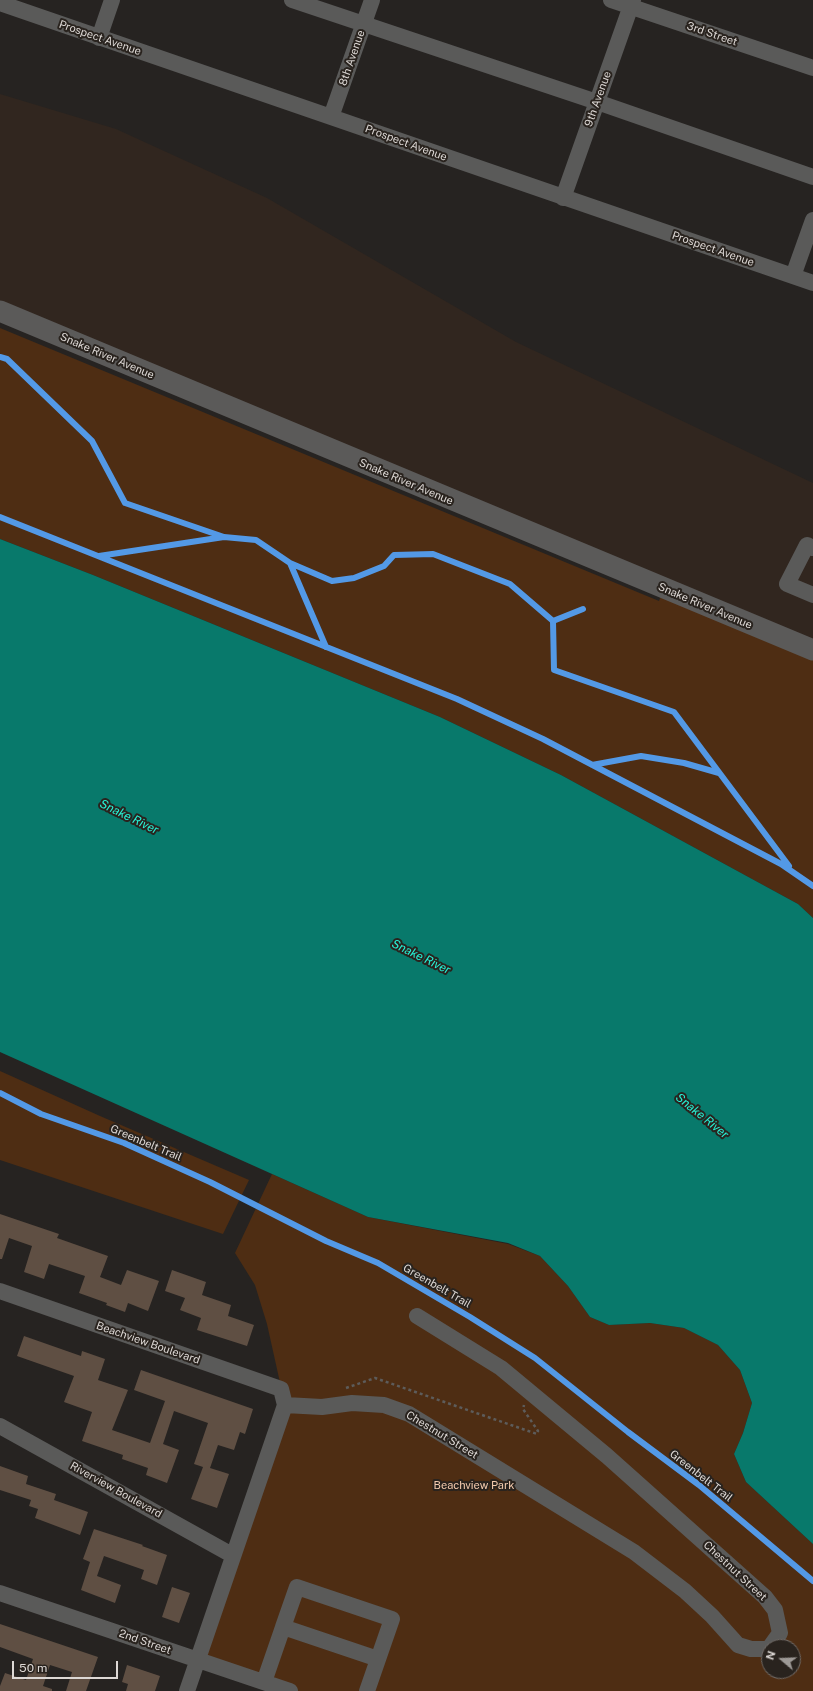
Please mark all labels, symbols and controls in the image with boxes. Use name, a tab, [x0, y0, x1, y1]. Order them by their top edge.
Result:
street label: Prospect Avenue	[57, 18, 143, 58]
street label: 3rd Street	[685, 19, 739, 49]
street label: 8th Avenue	[336, 28, 368, 88]
street label: 9th Avenue	[582, 70, 614, 128]
street label: Prospect Avenue	[363, 122, 449, 164]
street label: Prospect Avenue	[670, 229, 756, 269]
street label: Snake River Avenue	[58, 330, 156, 382]
street label: Snake River Avenue	[357, 456, 455, 508]
street label: Snake River Avenue	[656, 580, 754, 632]
water label: Snake River	[97, 797, 161, 837]
water label: Snake River	[389, 937, 453, 977]
water label: Snake River	[673, 1090, 731, 1142]
street label: Greenbelt Trail	[108, 1122, 184, 1164]
street label: Greenbelt Trail	[401, 1261, 473, 1311]
street label: Beachview Boulevard	[94, 1319, 202, 1367]
street label: Chestnut Street	[404, 1408, 480, 1462]
street label: Greenbelt Trail	[667, 1447, 735, 1505]
street label: Riverview Boulevard	[68, 1459, 164, 1521]
park label: Beachview Park	[434, 1479, 514, 1493]
street label: Chestnut Street	[701, 1538, 769, 1604]
street label: 2nd Street	[117, 1627, 173, 1657]
north arrow	[761, 1639, 801, 1679]
text: N	[764, 1649, 778, 1661]
scale bar	[14, 1653, 120, 1679]
text: 50 m	[19, 1661, 47, 1675]

